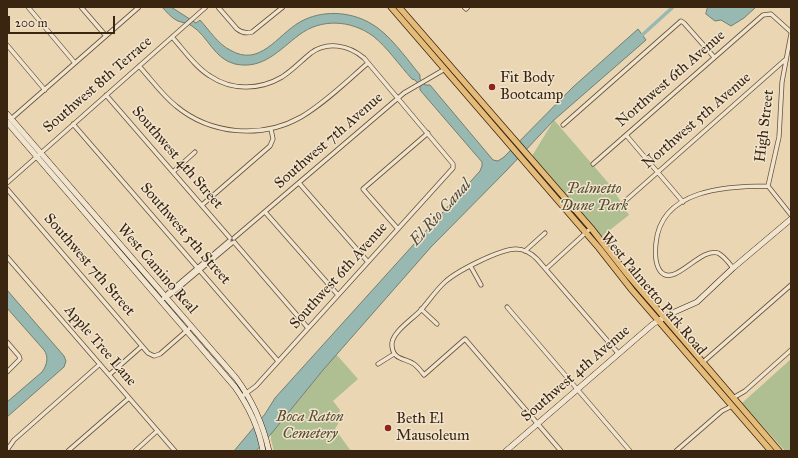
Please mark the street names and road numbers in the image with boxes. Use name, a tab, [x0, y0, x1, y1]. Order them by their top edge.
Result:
street label: Northwest 6th Avenue	[613, 27, 729, 131]
street label: Southwest 8th Terrace	[40, 33, 156, 137]
street label: Northwest 5th Avenue	[639, 69, 755, 173]
street label: Southwest 7th Avenue	[271, 89, 387, 193]
street label: High Street	[752, 89, 778, 163]
street label: Southwest 4th Street	[127, 103, 227, 213]
street label: Southwest 5th Street	[136, 179, 234, 289]
street label: Southwest 7th Street	[40, 210, 138, 320]
street label: Southwest 6th Avenue	[286, 219, 392, 333]
street label: West Camino Real	[113, 220, 201, 318]
street label: West Palmetto Park Road	[596, 229, 710, 359]
street label: Apple Tree Lane	[60, 302, 140, 390]
street label: Southwest 4th Avenue	[518, 322, 634, 426]

